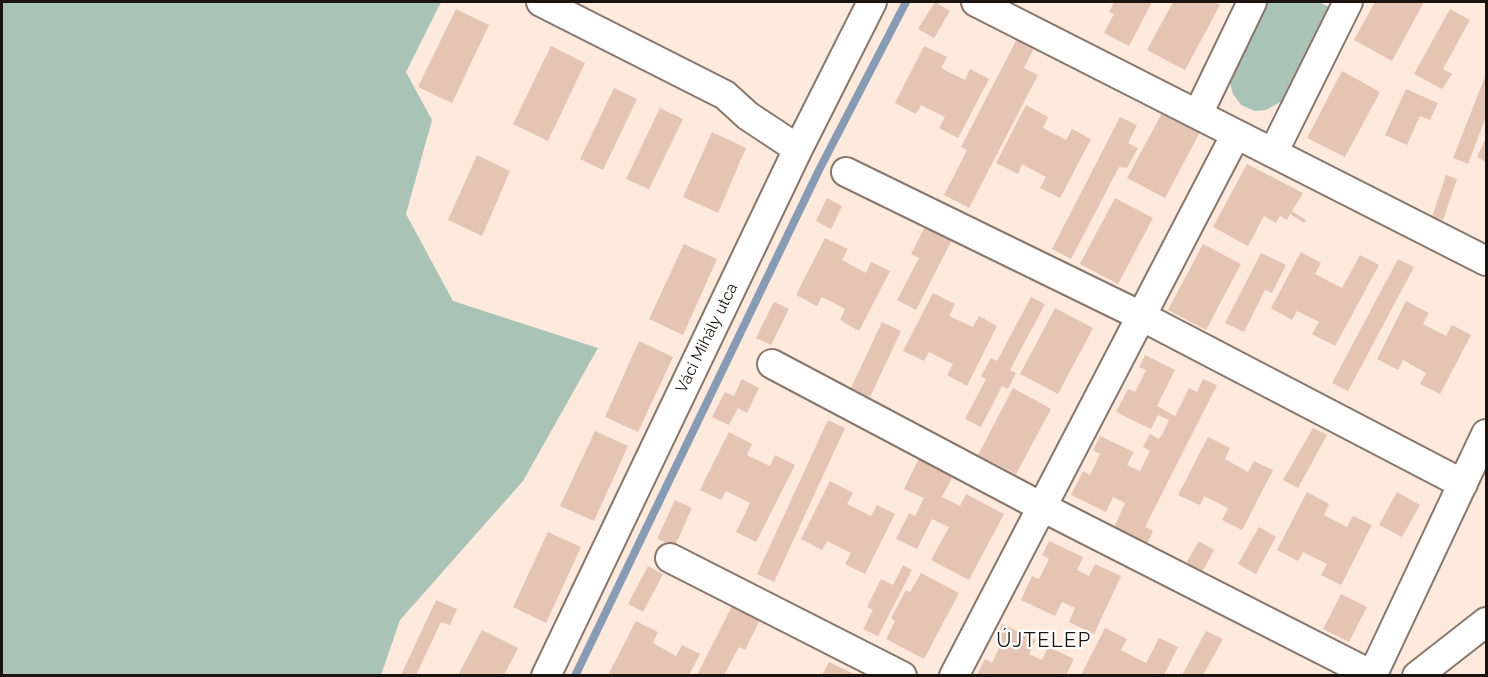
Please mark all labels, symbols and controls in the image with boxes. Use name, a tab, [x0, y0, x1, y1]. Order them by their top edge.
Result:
street label: Váci Mihály utca	[672, 280, 742, 396]
district label: ÚJTELEP	[996, 629, 1092, 653]

